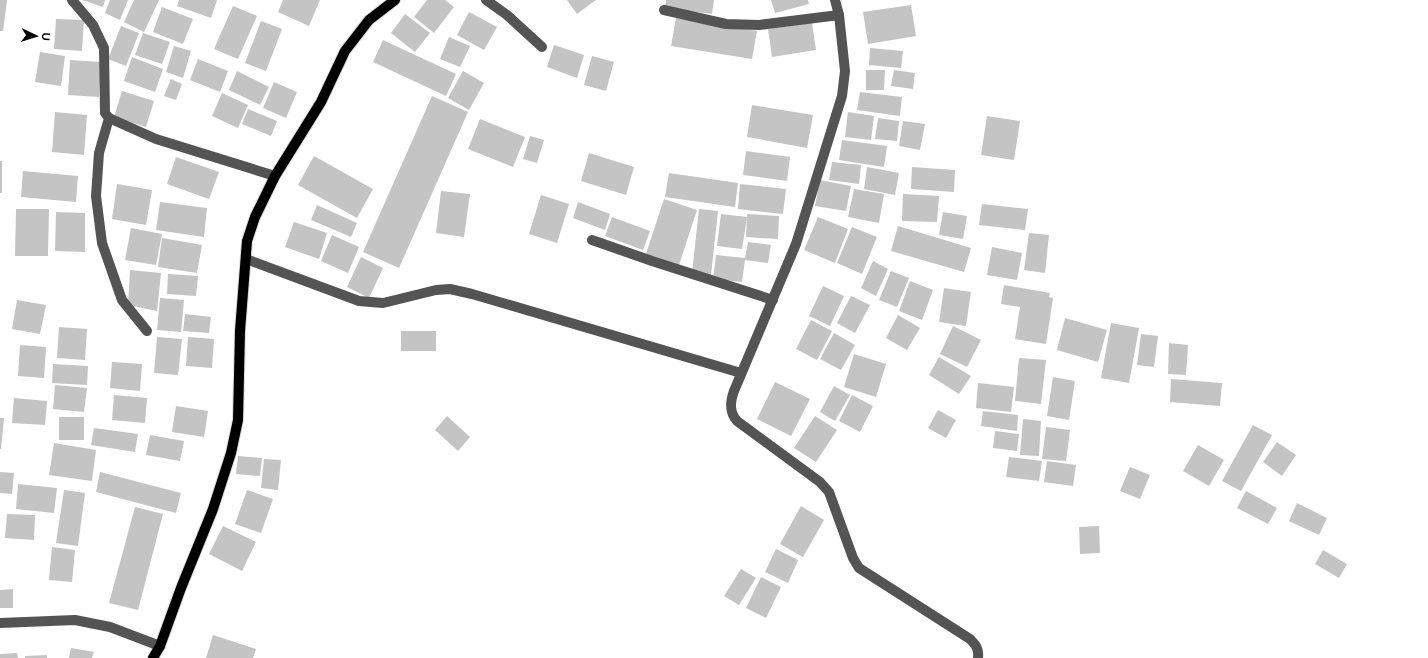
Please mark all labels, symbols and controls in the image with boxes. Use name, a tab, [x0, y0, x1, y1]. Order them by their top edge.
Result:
north arrow	[16, 16, 56, 56]
text: U	[39, 32, 52, 41]

